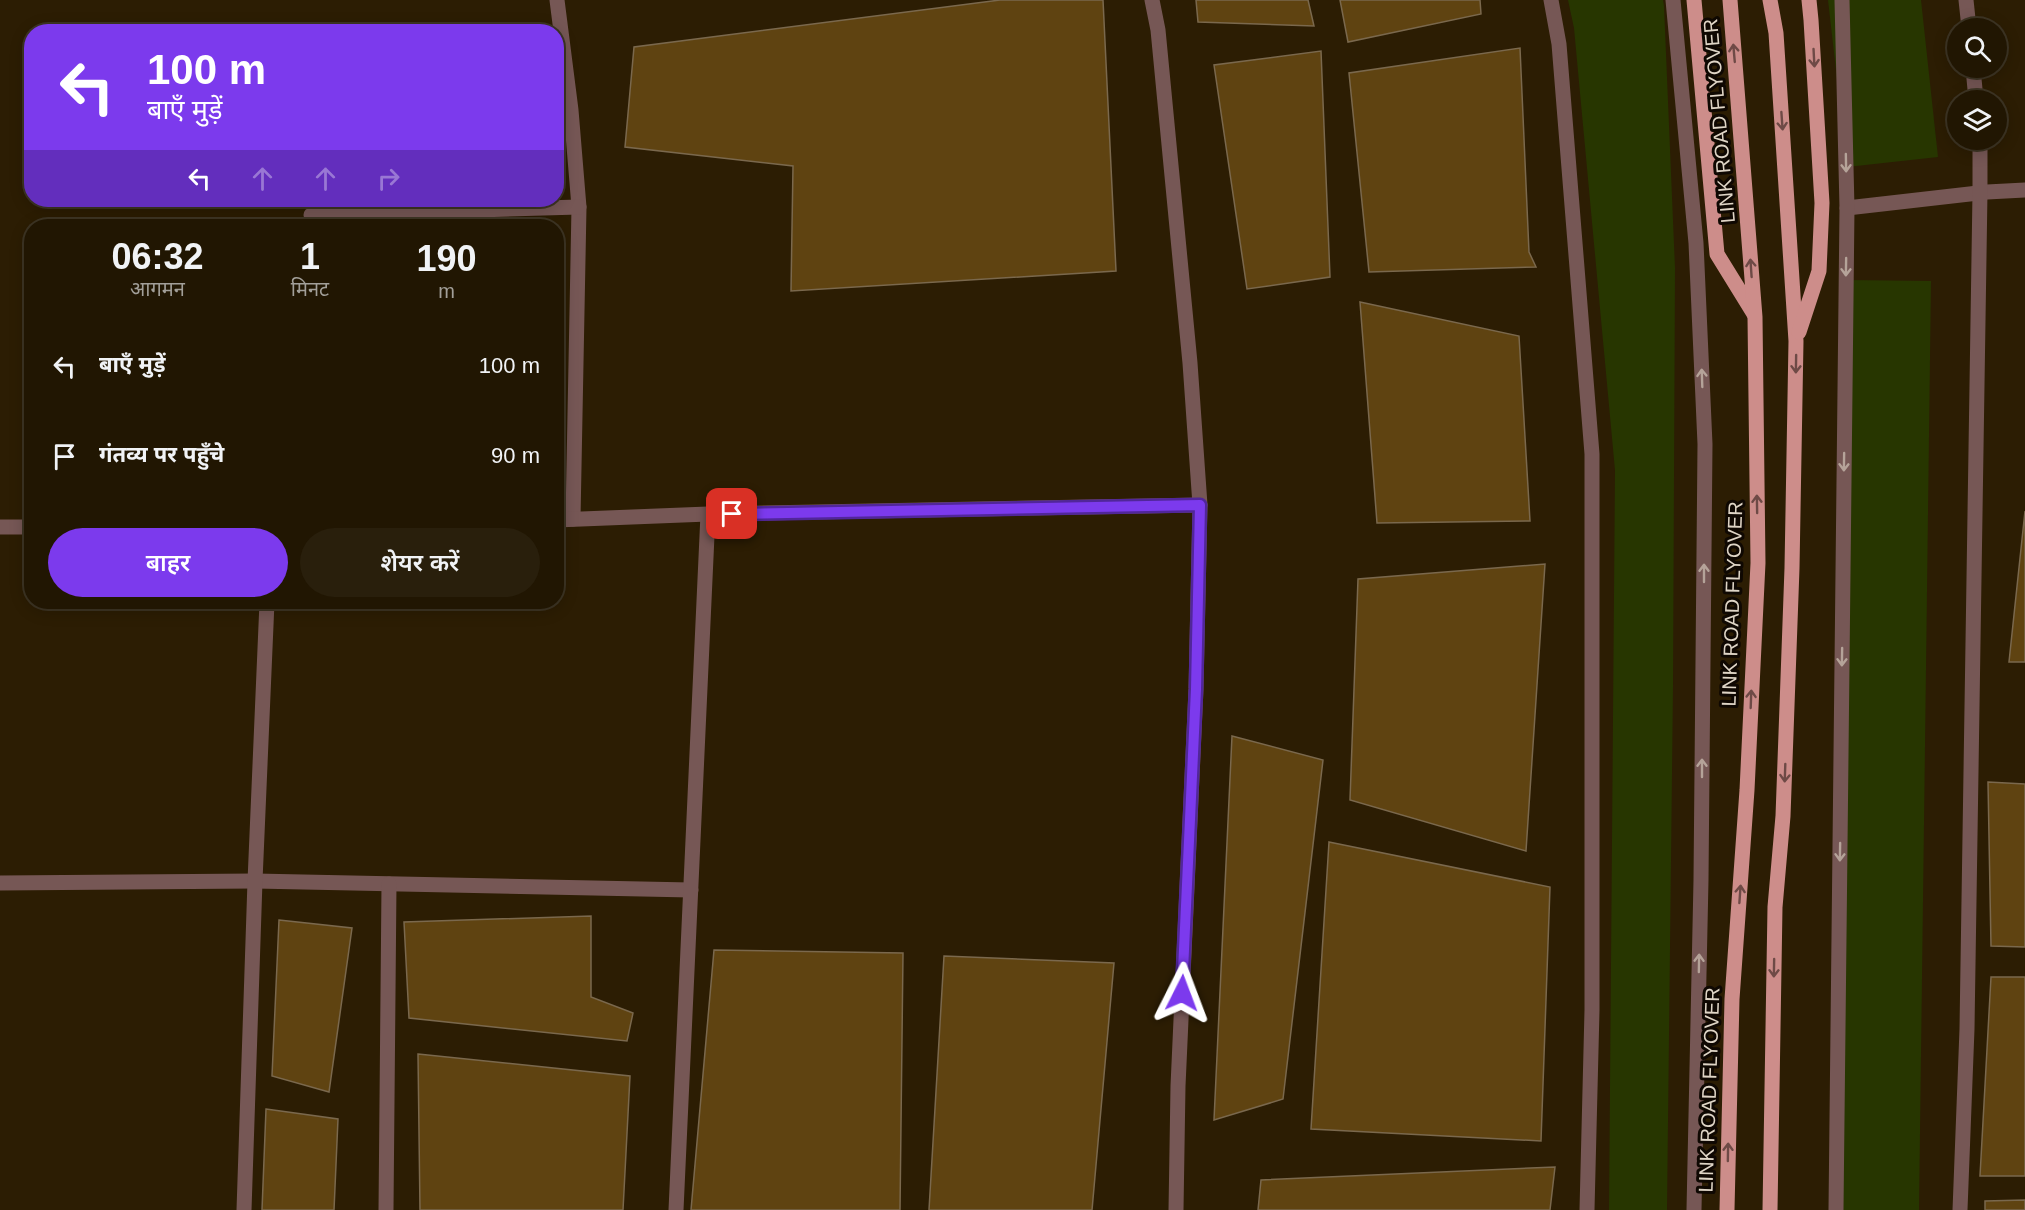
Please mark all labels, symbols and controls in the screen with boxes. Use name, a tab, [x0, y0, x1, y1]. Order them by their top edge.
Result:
street label: LINK ROAD FLYOVER	[1699, 18, 1739, 224]
map controls	[1947, 18, 2007, 150]
button: search	[1947, 18, 2007, 78]
one-way arrow	[1729, 43, 1740, 63]
text: 100 m	[147, 46, 266, 93]
icon: left	[48, 48, 126, 126]
one-way arrow	[1808, 48, 1819, 68]
button: layers	[1947, 90, 2007, 150]
text: बाएँ मुड़ें	[147, 95, 222, 125]
one-way arrow	[1777, 110, 1788, 130]
one-way arrow	[1840, 153, 1852, 173]
icon: left	[183, 162, 216, 195]
icon: ahead	[246, 162, 279, 195]
icon: ahead	[309, 162, 342, 195]
icon: right	[372, 162, 405, 195]
text: 06:32	[111, 236, 203, 277]
text: 1	[300, 236, 320, 277]
text: 190	[417, 238, 477, 279]
one-way arrow	[1840, 256, 1852, 276]
one-way arrow	[1746, 258, 1757, 278]
text: आगमन	[130, 278, 185, 300]
text: मिनट	[291, 278, 329, 300]
text: m	[438, 280, 455, 302]
icon: left	[48, 350, 81, 383]
text: बाएँ मुड़ें	[99, 352, 165, 377]
text: 100 m	[479, 353, 540, 378]
one-way arrow	[1790, 354, 1802, 374]
one-way arrow	[1696, 368, 1707, 388]
icon: arrive	[48, 440, 81, 473]
text: गंतव्य पर पहुँचे	[99, 442, 224, 467]
text: 90 m	[491, 443, 540, 468]
one-way arrow	[1838, 451, 1850, 471]
pin	[706, 488, 757, 539]
one-way arrow	[1751, 495, 1763, 515]
icon: arrive	[715, 497, 748, 530]
street label: LINK ROAD FLYOVER	[1717, 501, 1747, 707]
button: बाहर	[48, 528, 288, 597]
button: शेयर करें	[300, 528, 540, 597]
one-way arrow	[1698, 563, 1710, 583]
one-way arrow	[1836, 646, 1848, 666]
one-way arrow	[1745, 690, 1756, 710]
one-way arrow	[1696, 758, 1708, 778]
one-way arrow	[1779, 763, 1790, 783]
one-way arrow	[1834, 841, 1846, 861]
one-way arrow	[1734, 884, 1745, 904]
one-way arrow	[1694, 953, 1705, 973]
one-way arrow	[1768, 957, 1780, 977]
position arrow	[1150, 961, 1214, 1025]
street label: LINK ROAD FLYOVER	[1694, 987, 1724, 1193]
one-way arrow	[1722, 1142, 1734, 1162]

